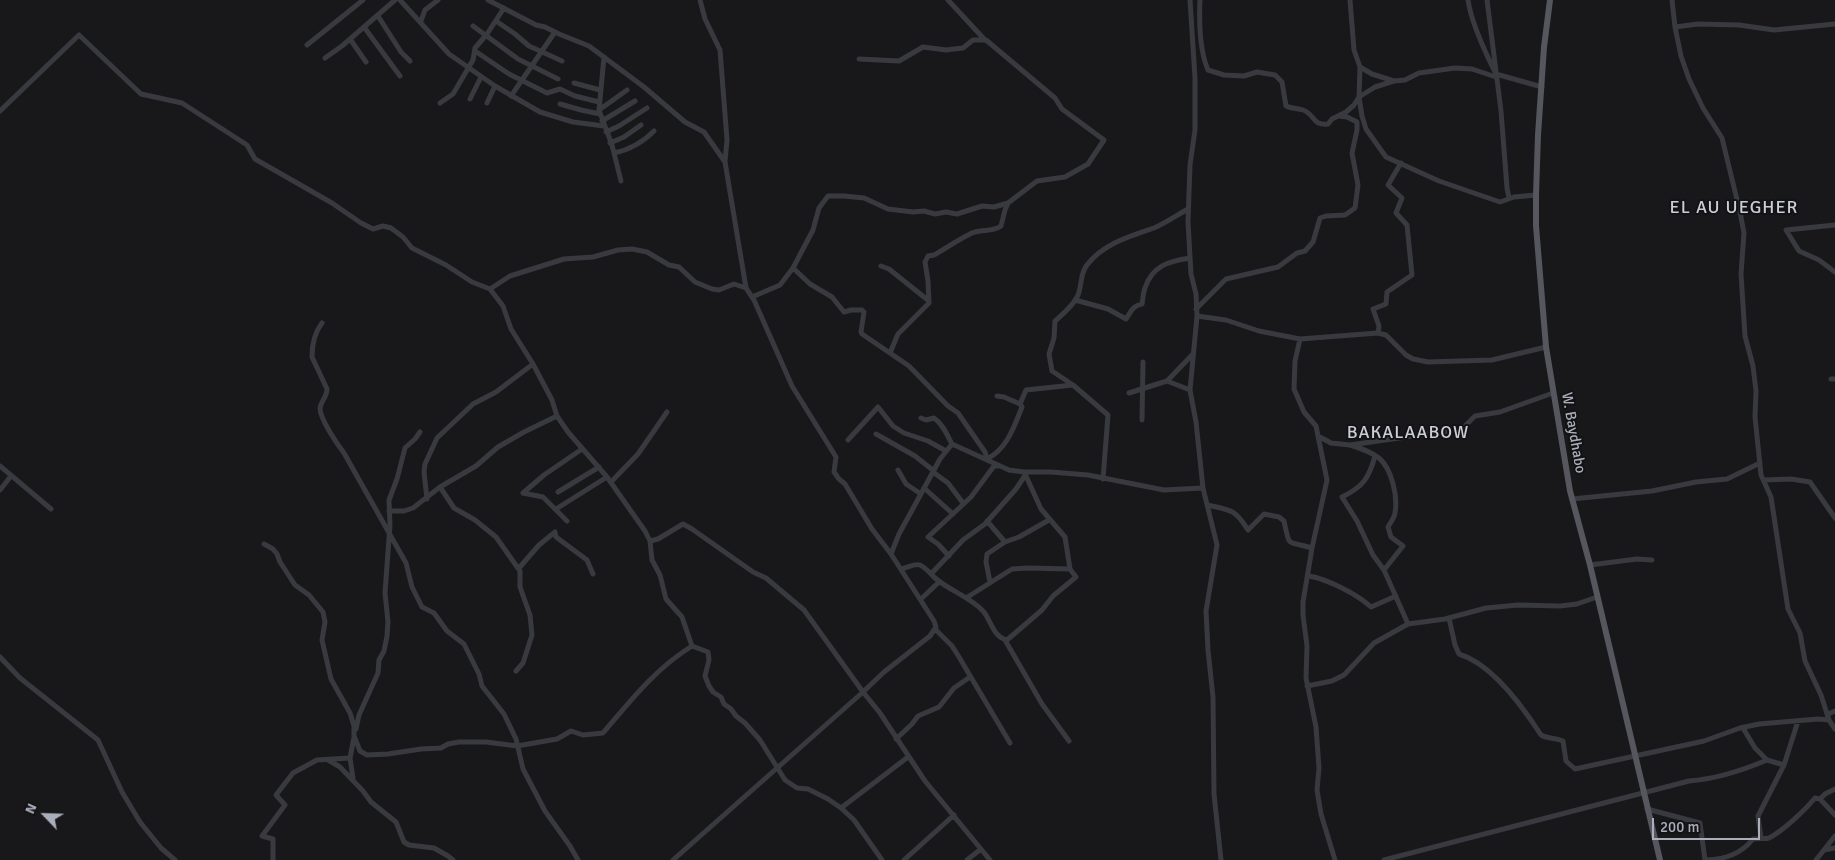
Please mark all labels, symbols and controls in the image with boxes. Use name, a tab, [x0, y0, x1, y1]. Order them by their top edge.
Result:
district label: EL AU UEGHER	[1668, 197, 1800, 219]
street label: W. Baydhabo	[1557, 391, 1589, 475]
district label: BAKALAABOW	[1345, 422, 1471, 444]
north arrow	[20, 790, 70, 840]
text: N	[21, 801, 41, 817]
scale bar	[1655, 808, 1762, 840]
text: 200 m	[1660, 818, 1700, 836]

